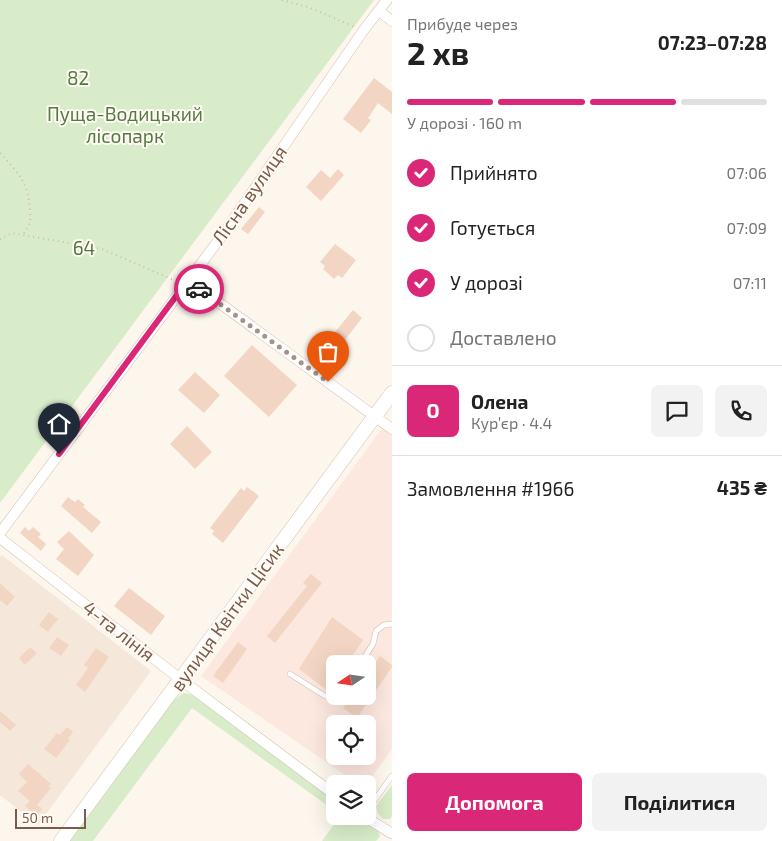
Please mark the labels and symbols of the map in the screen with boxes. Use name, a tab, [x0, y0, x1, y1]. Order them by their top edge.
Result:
park label: 82	[67, 66, 89, 89]
park label: Пуща-Водицький лісопарк	[47, 102, 203, 147]
street label: Лісна вулиця	[206, 141, 292, 249]
park label: 64	[73, 236, 95, 259]
courier	[174, 264, 224, 314]
pin	[307, 331, 349, 382]
pin	[38, 403, 80, 454]
street label: вулиця Квітки Цісик	[165, 538, 289, 696]
street label: 4-та лінія	[79, 595, 160, 666]
north arrow	[326, 655, 376, 705]
scale bar	[15, 806, 86, 829]

